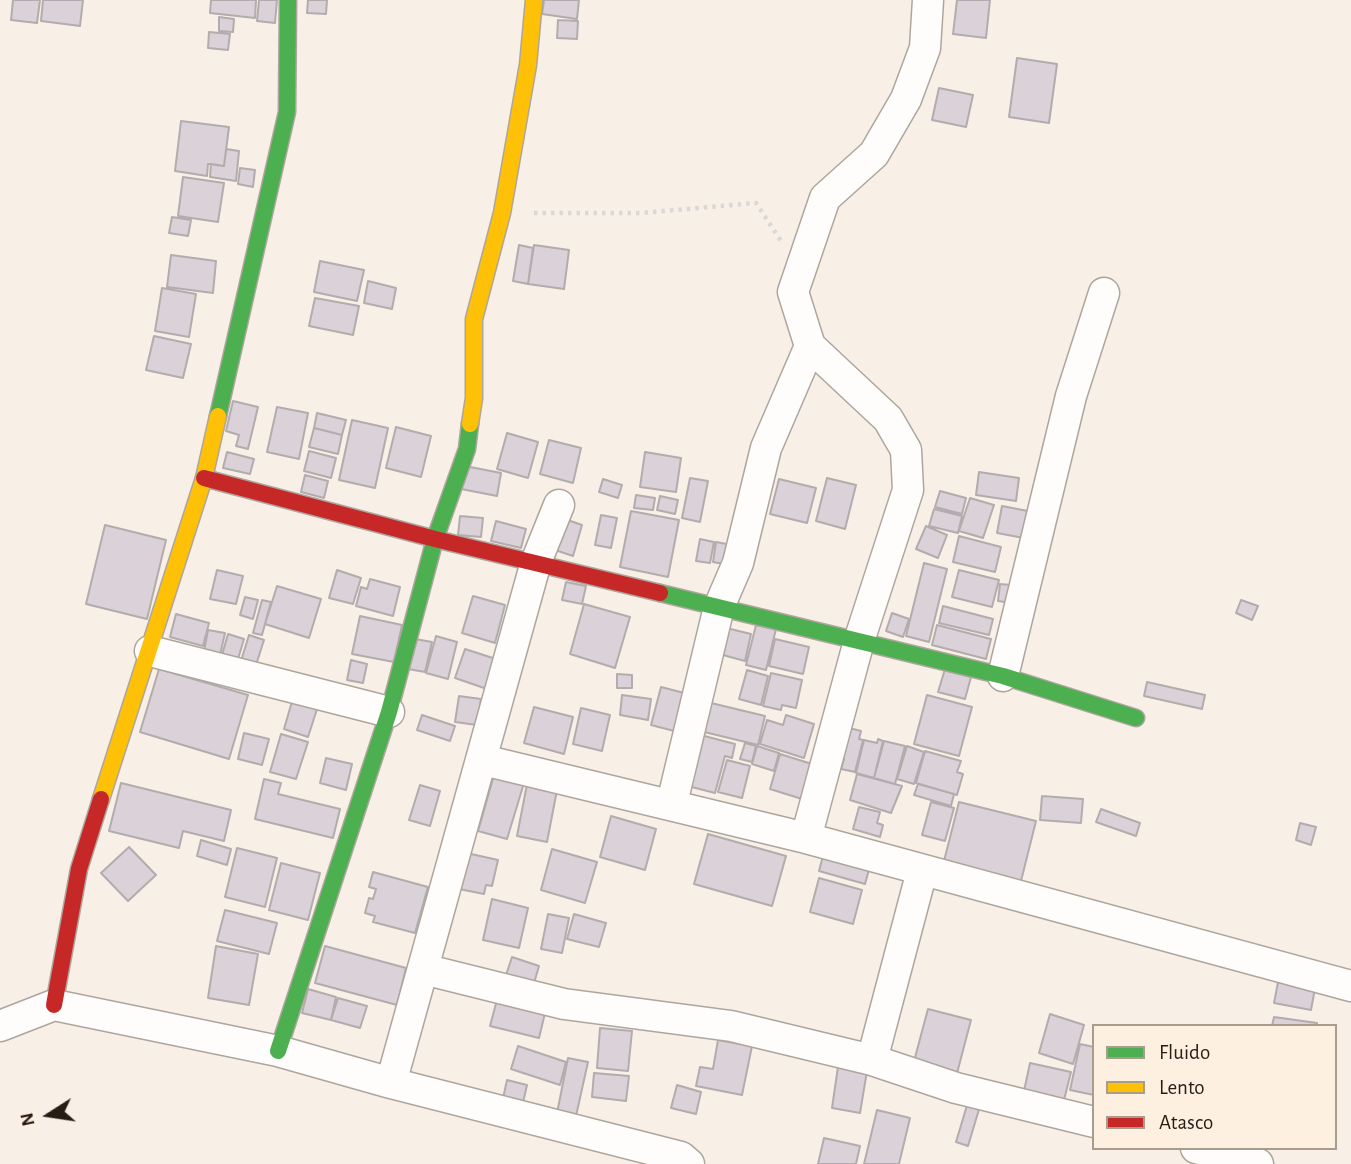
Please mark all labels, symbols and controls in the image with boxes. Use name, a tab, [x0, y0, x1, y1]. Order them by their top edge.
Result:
legend	[1092, 1024, 1337, 1150]
text: Fluido	[1159, 1042, 1210, 1063]
text: Lento	[1159, 1077, 1205, 1098]
north arrow	[14, 1080, 84, 1150]
text: N	[17, 1111, 39, 1128]
text: Atasco	[1159, 1112, 1213, 1133]

